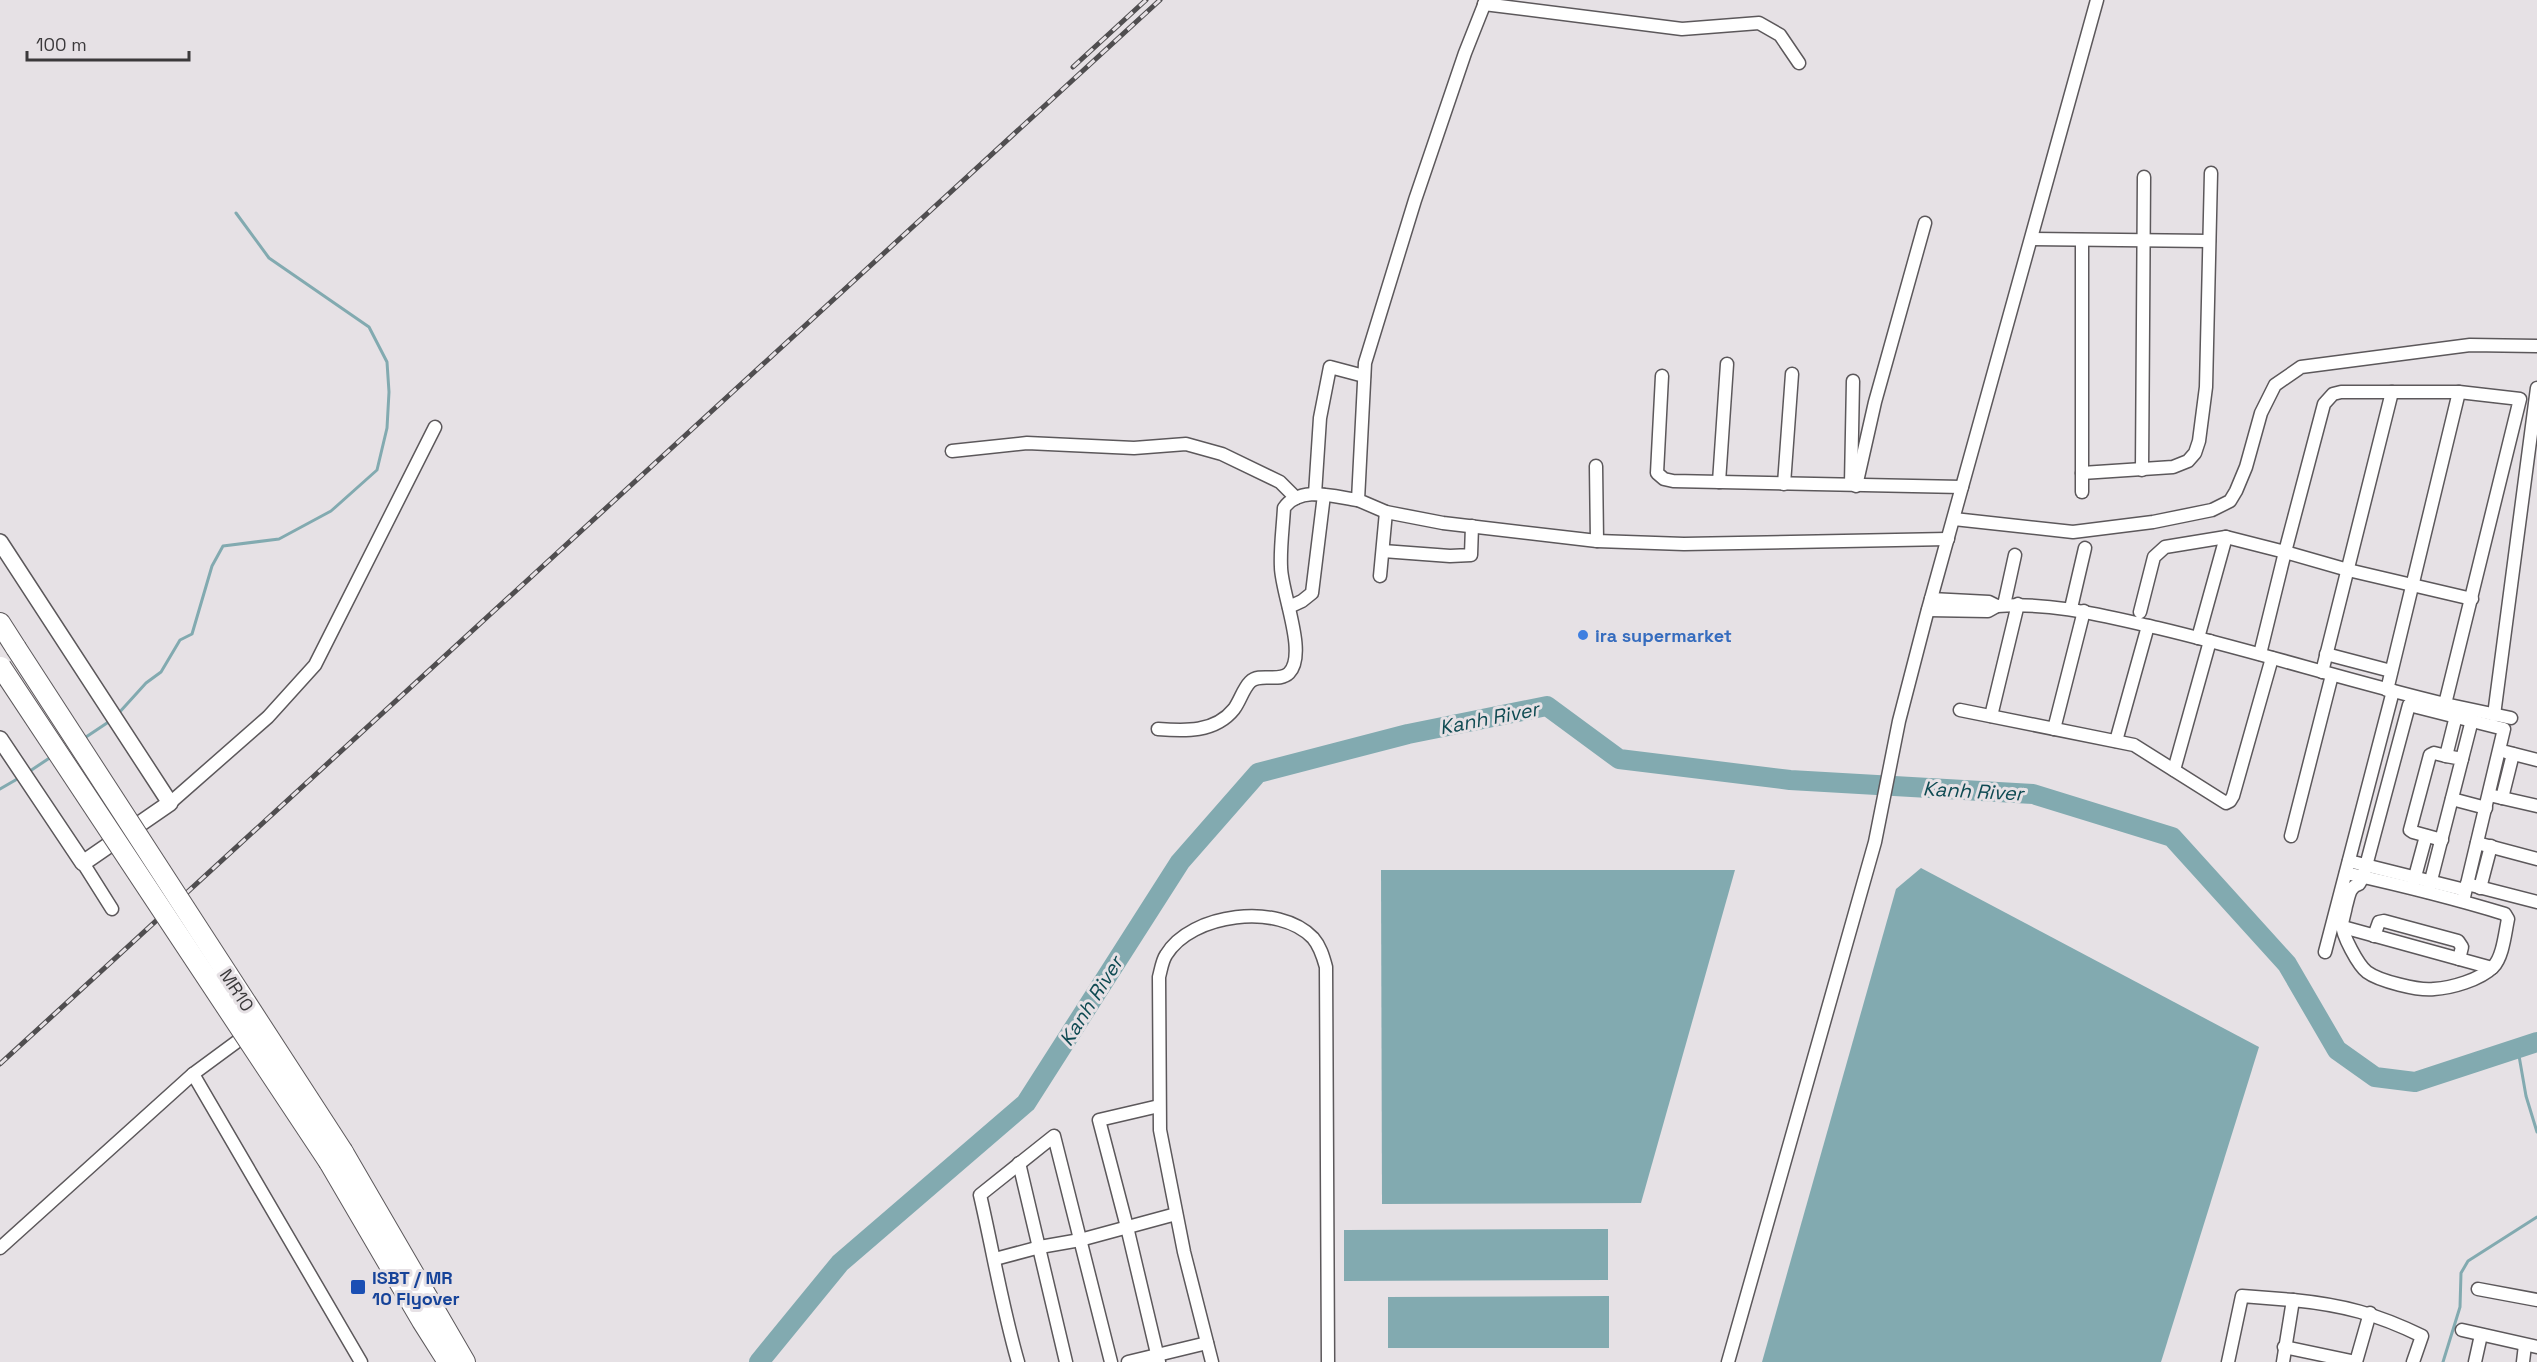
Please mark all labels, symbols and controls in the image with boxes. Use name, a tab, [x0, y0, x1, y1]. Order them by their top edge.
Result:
scale bar	[27, 24, 189, 62]
text: 100 m	[36, 33, 87, 56]
place label: ira supermarket	[1595, 624, 1732, 647]
marker: ira supermarket	[1576, 628, 1590, 642]
water label: Kanh River	[1437, 695, 1543, 740]
water label: Kanh River	[1922, 775, 2026, 807]
water label: Kanh River	[1053, 949, 1130, 1051]
street label: MR10	[215, 964, 259, 1016]
place label: ISBT / MR 10 Flyover	[372, 1266, 460, 1310]
marker: ISBT / MR 10 Flyover	[349, 1278, 367, 1296]

